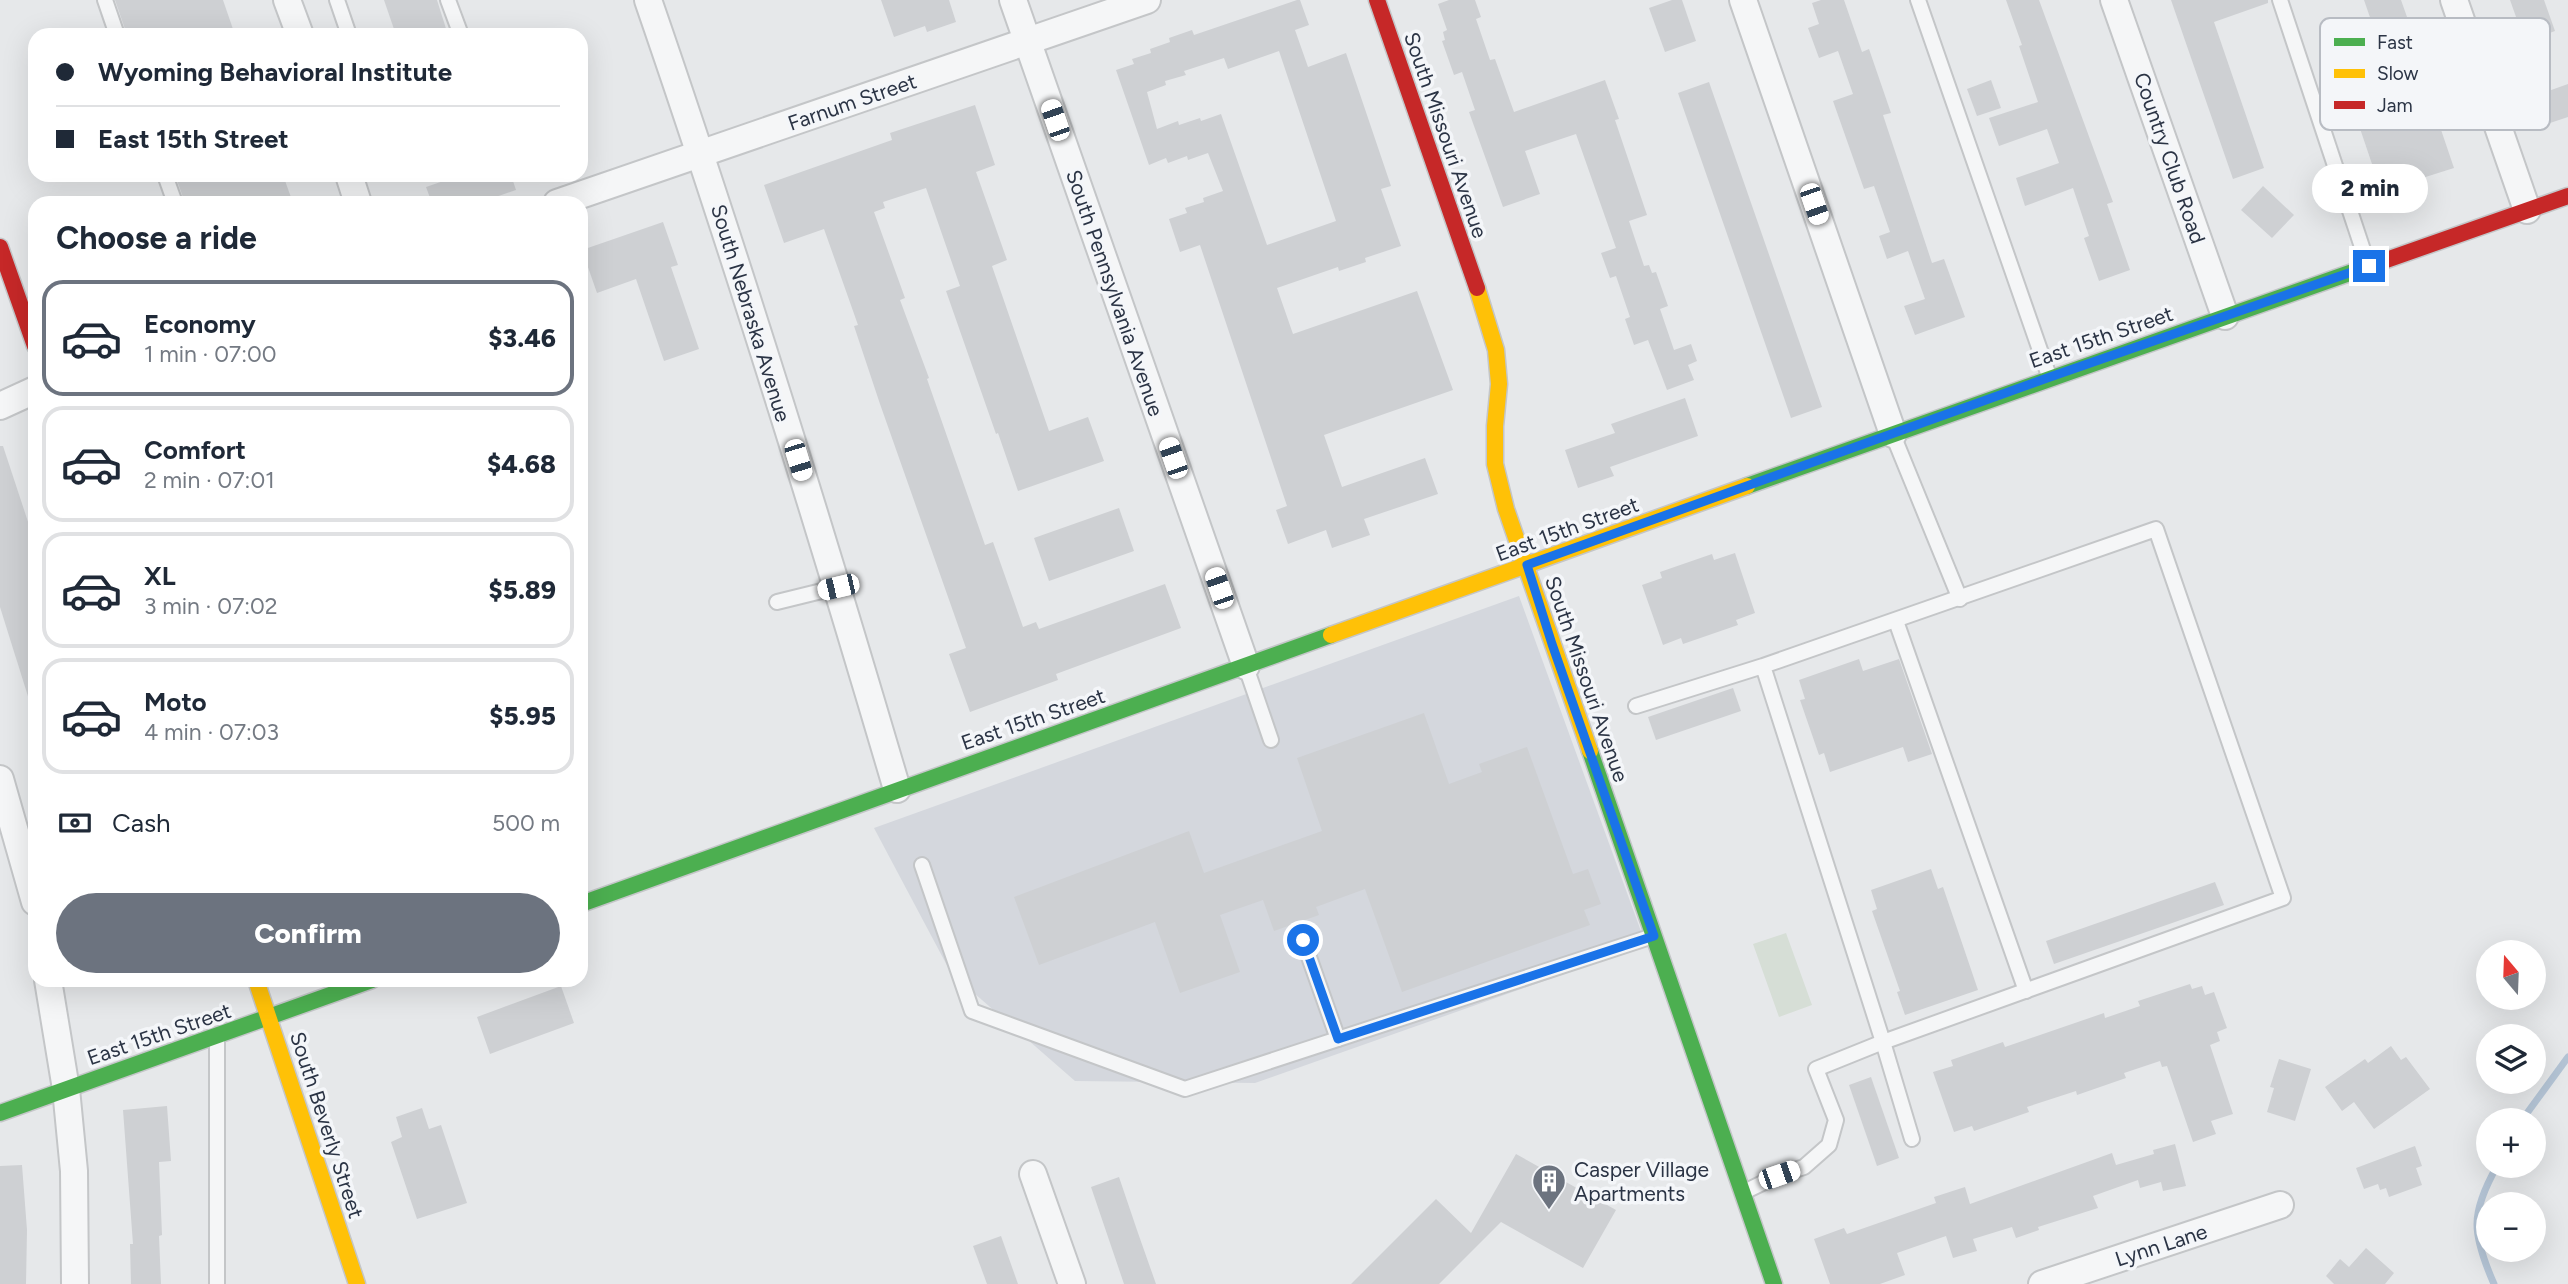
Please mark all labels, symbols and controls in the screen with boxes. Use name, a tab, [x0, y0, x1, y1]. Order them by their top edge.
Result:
legend	[2320, 18, 2550, 130]
street label: South Missouri Avenue	[1399, 29, 1493, 241]
text: Fast	[2377, 31, 2413, 54]
text: Wyoming Behavioral Institute	[98, 56, 452, 88]
text: Slow	[2377, 62, 2419, 85]
street label: Farnum Street	[784, 68, 920, 136]
street label: Country Club Road	[2129, 69, 2211, 247]
text: Jam	[2377, 94, 2413, 117]
car	[1039, 97, 1072, 143]
text: East 15th Street	[98, 123, 289, 155]
callout: 2 min	[2311, 164, 2427, 214]
street label: South Pennsylvania Avenue	[1061, 167, 1169, 419]
text: 2 min	[2341, 174, 2399, 202]
car	[1798, 181, 1831, 227]
street label: South Nebraska Avenue	[706, 201, 796, 425]
text: Choose a ride	[56, 219, 257, 257]
route end	[2353, 250, 2385, 282]
street label: East 15th Street	[2026, 301, 2176, 373]
icon: car	[60, 307, 123, 370]
text: Economy	[144, 308, 256, 340]
text: $3.46	[488, 322, 556, 354]
text: 1 min · 07:00	[144, 340, 277, 368]
icon: car	[60, 433, 123, 496]
text: Comfort	[144, 434, 246, 466]
car	[1157, 435, 1190, 481]
car	[782, 437, 815, 483]
text: $4.68	[487, 448, 556, 480]
text: 2 min · 07:01	[144, 466, 275, 494]
street label: East 15th Street	[1492, 492, 1642, 566]
icon: car	[60, 559, 123, 622]
text: XL	[144, 560, 176, 592]
car	[1203, 565, 1236, 611]
car	[816, 572, 861, 602]
street label: South Missouri Avenue	[1540, 573, 1634, 785]
text: $5.89	[488, 574, 556, 606]
text: 3 min · 07:02	[144, 592, 278, 620]
street label: East 15th Street	[958, 683, 1108, 755]
icon: car	[60, 685, 123, 748]
text: Moto	[144, 686, 207, 718]
text: $5.95	[489, 700, 556, 732]
text: 4 min · 07:03	[144, 718, 279, 746]
icon: cash	[56, 804, 94, 842]
text: Cash	[112, 807, 171, 839]
text: 500 m	[492, 809, 560, 837]
button: Confirm	[56, 893, 560, 973]
route start	[1287, 924, 1319, 956]
north arrow	[2476, 940, 2546, 1010]
map controls	[2476, 940, 2546, 1262]
street label: East 15th Street	[84, 998, 234, 1070]
button: layers	[2476, 1024, 2546, 1094]
street label: South Beverly Street	[285, 1029, 369, 1221]
button: +	[2476, 1108, 2546, 1178]
place label: Casper Village Apartments	[1574, 1157, 1709, 1206]
car	[1756, 1158, 1803, 1192]
building icon: Casper Village Apartments	[1530, 1162, 1568, 1211]
button: −	[2476, 1192, 2546, 1262]
street label: Lynn Lane	[2112, 1218, 2210, 1272]

